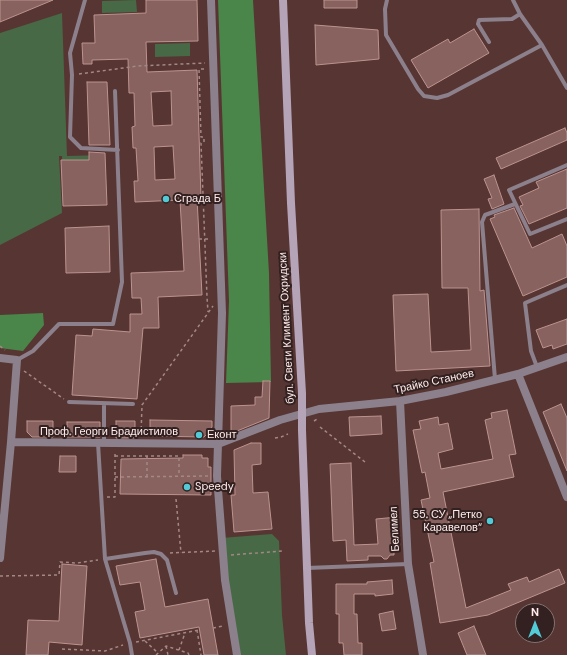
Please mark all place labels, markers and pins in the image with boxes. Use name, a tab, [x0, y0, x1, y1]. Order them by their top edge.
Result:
place label: Сграда Б	[174, 192, 221, 206]
marker: Сграда Б	[161, 194, 171, 204]
place label: Еконт	[207, 428, 237, 442]
marker: Еконт	[194, 430, 204, 440]
place label: Speedy	[195, 480, 234, 494]
marker: Speedy	[182, 482, 192, 492]
place label: 55. СУ „Петко Каравелов“	[412, 508, 482, 534]
marker: 55. СУ „Петко Каравелов“	[485, 516, 495, 526]

